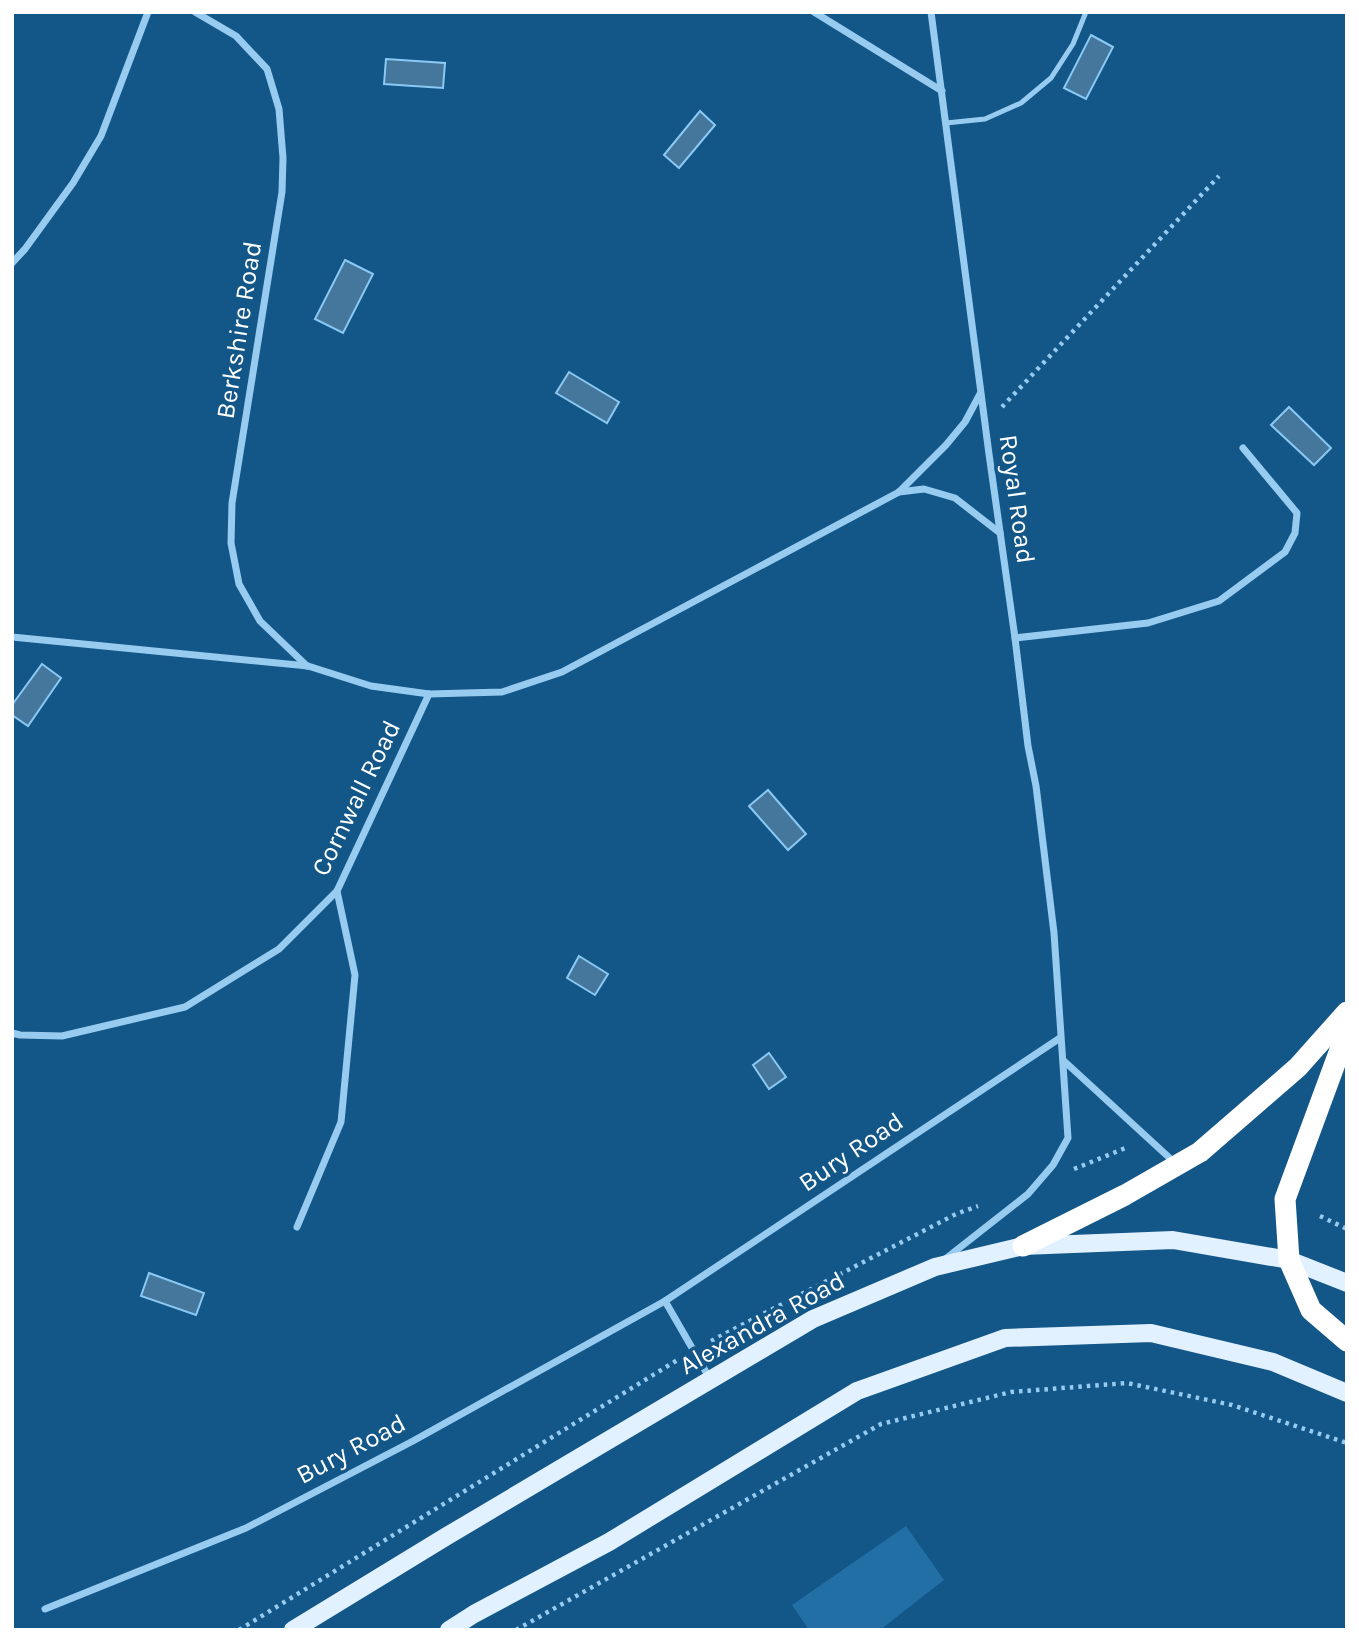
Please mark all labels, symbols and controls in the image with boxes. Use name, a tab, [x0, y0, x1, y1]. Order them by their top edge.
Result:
street label: Berkshire Road	[210, 239, 268, 421]
street label: Royal Road	[993, 433, 1041, 565]
street label: Cornwall Road	[305, 715, 407, 881]
street label: Bury Road	[793, 1106, 909, 1198]
street label: Alexandra Road	[674, 1265, 850, 1381]
street label: Bury Road	[291, 1407, 411, 1491]

